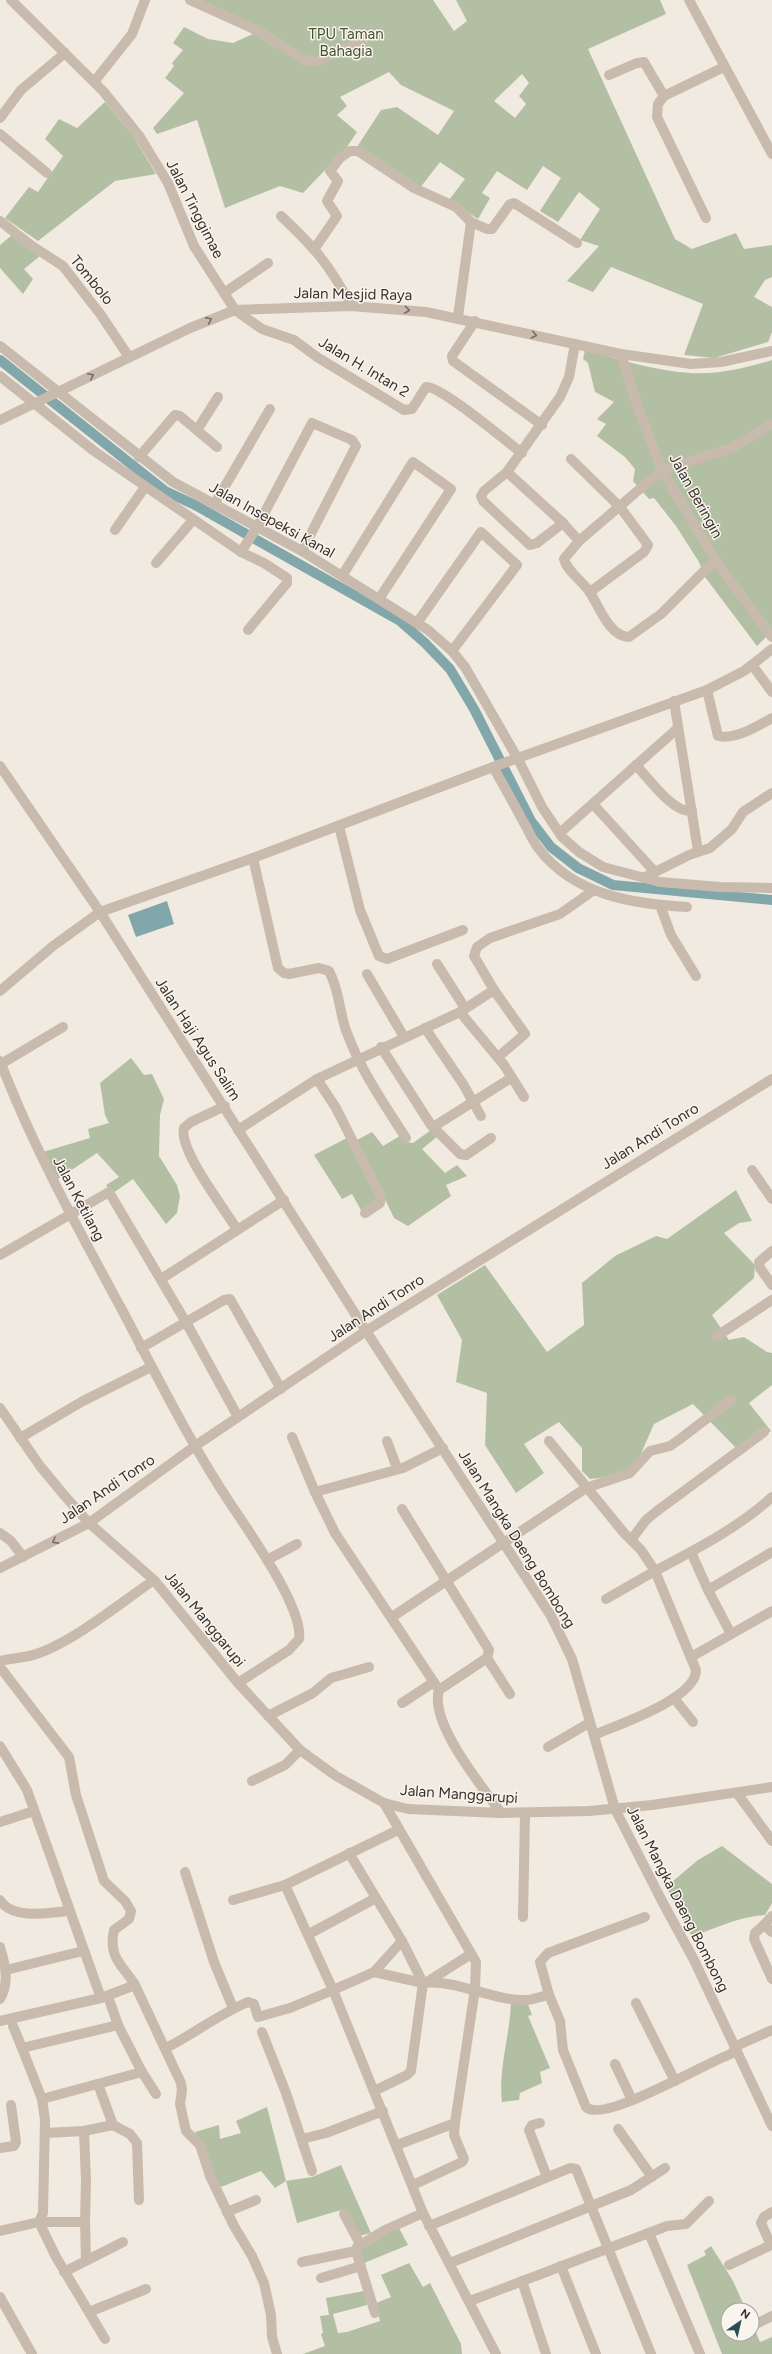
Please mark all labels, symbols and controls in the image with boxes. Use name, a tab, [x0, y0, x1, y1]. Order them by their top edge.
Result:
park label: TPU Taman Bahagia	[308, 25, 384, 60]
street label: Jalan Tinggimae	[162, 157, 228, 261]
street label: Tombolo	[67, 252, 118, 309]
street label: Jalan Mesjid Raya	[294, 284, 412, 304]
one-way arrow	[404, 305, 410, 314]
one-way arrow	[204, 317, 212, 325]
one-way arrow	[531, 330, 537, 338]
street label: Jalan H. Intan 2	[315, 333, 413, 401]
one-way arrow	[87, 373, 95, 381]
street label: Jalan Beringin	[666, 451, 726, 541]
street label: Jalan Insepeksi Kanal	[206, 478, 338, 562]
street label: Jalan Haji Agus Salim	[152, 974, 244, 1104]
street label: Jalan Andi Tonro	[598, 1099, 702, 1173]
street label: Jalan Ketilang	[49, 1154, 109, 1244]
street label: Jalan Andi Tonro	[325, 1270, 428, 1346]
street label: Jalan Mangka Daeng Bombong	[455, 1447, 579, 1631]
street label: Jalan Andi Tonro	[56, 1450, 158, 1528]
one-way arrow	[52, 1536, 59, 1544]
street label: Jalan Manggarupi	[161, 1567, 249, 1671]
street label: Jalan Manggarupi	[399, 1781, 519, 1807]
street label: Jalan Mangka Daeng Bombong	[623, 1803, 733, 1995]
north arrow	[720, 2302, 760, 2342]
text: N	[738, 2306, 752, 2322]

